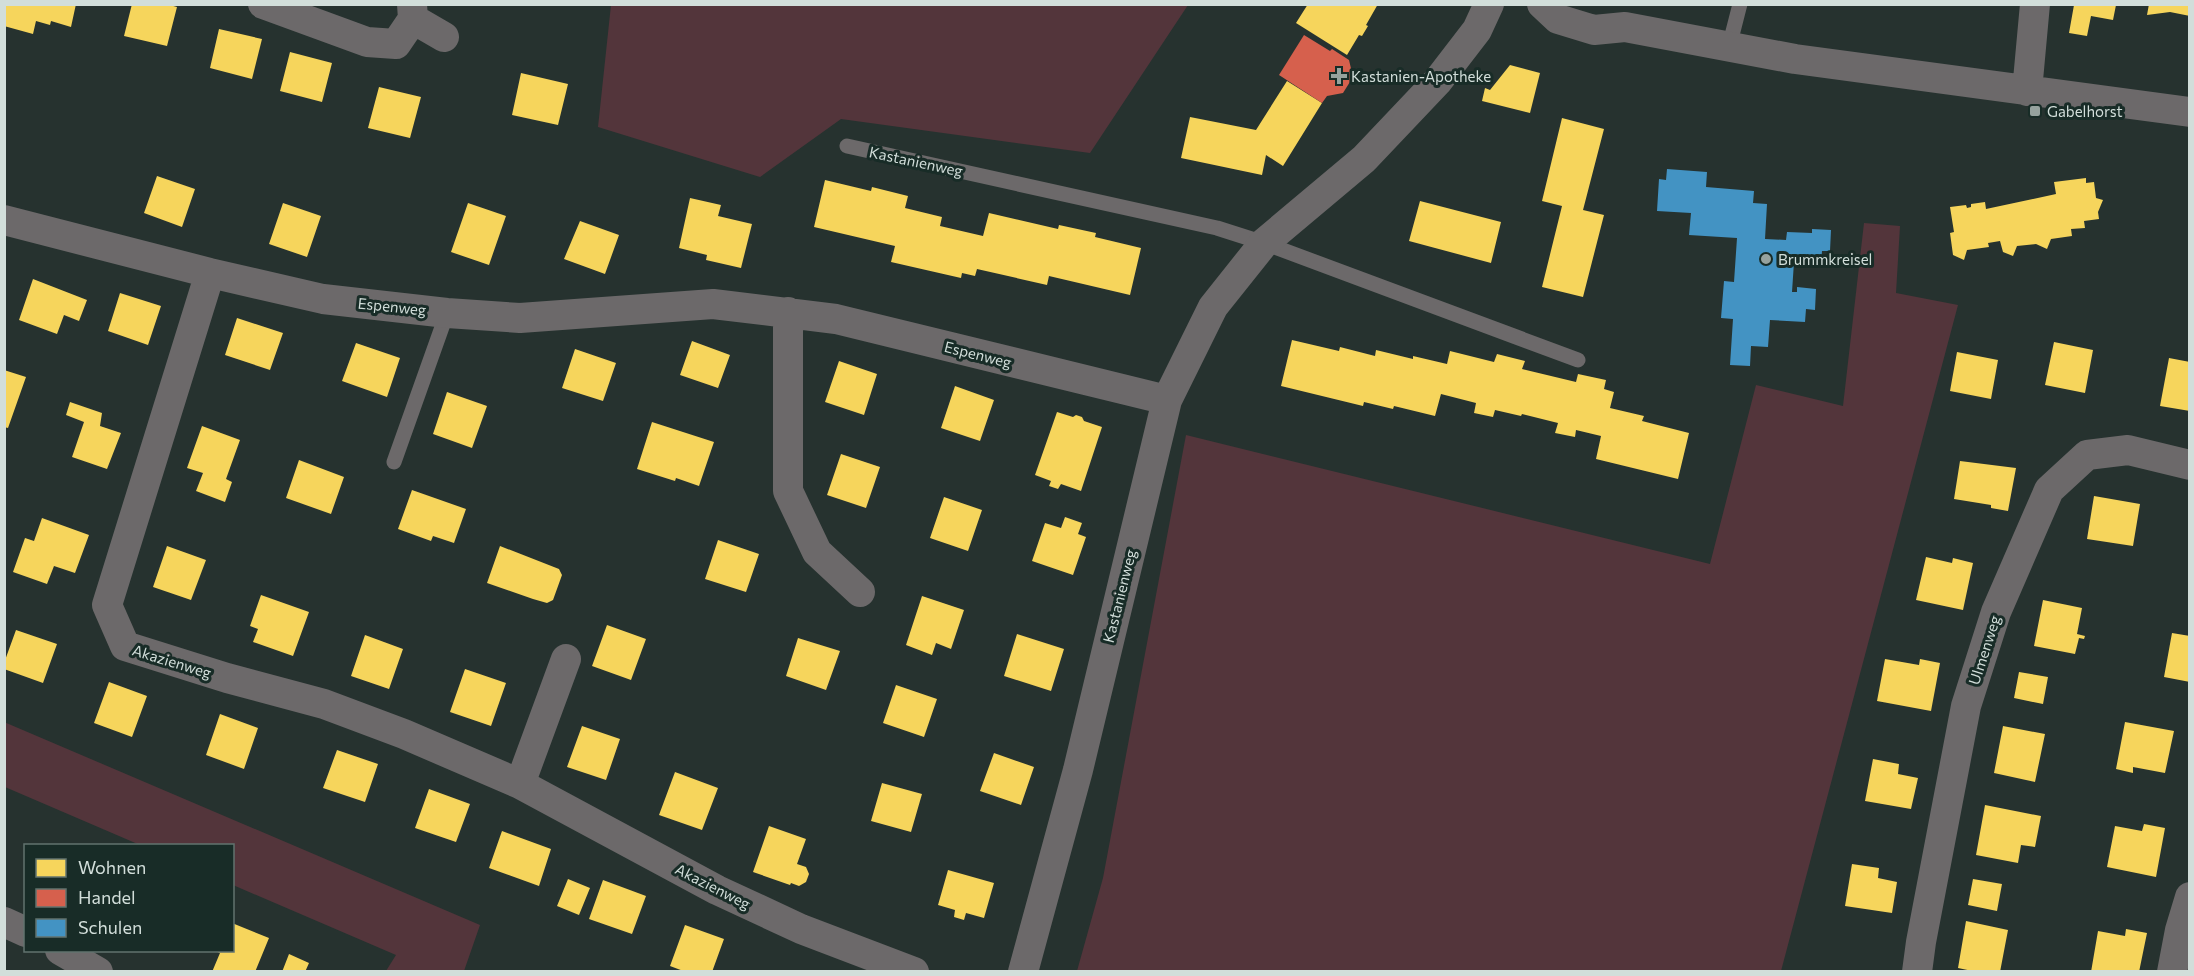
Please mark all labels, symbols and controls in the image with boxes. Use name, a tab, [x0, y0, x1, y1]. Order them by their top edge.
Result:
place label: Kastanien-Apotheke	[1351, 67, 1491, 85]
marker: Kastanien-Apotheke	[1332, 69, 1346, 83]
place label: Gabelhorst	[2047, 102, 2123, 120]
marker: Gabelhorst	[2028, 104, 2042, 118]
street label: Kastanienweg	[868, 142, 964, 180]
place label: Brummkreisel	[1778, 250, 1872, 268]
marker: Brummkreisel	[1759, 252, 1773, 266]
street label: Espenweg	[357, 293, 427, 319]
street label: Espenweg	[942, 337, 1014, 371]
street label: Kastanienweg	[1099, 548, 1139, 644]
street label: Ulmenweg	[1964, 613, 2004, 687]
street label: Akazienweg	[130, 640, 214, 682]
legend	[24, 844, 234, 952]
text: Wohnen	[78, 856, 146, 878]
street label: Akazienweg	[672, 859, 754, 913]
text: Handel	[78, 886, 136, 908]
text: Schulen	[78, 916, 142, 938]

